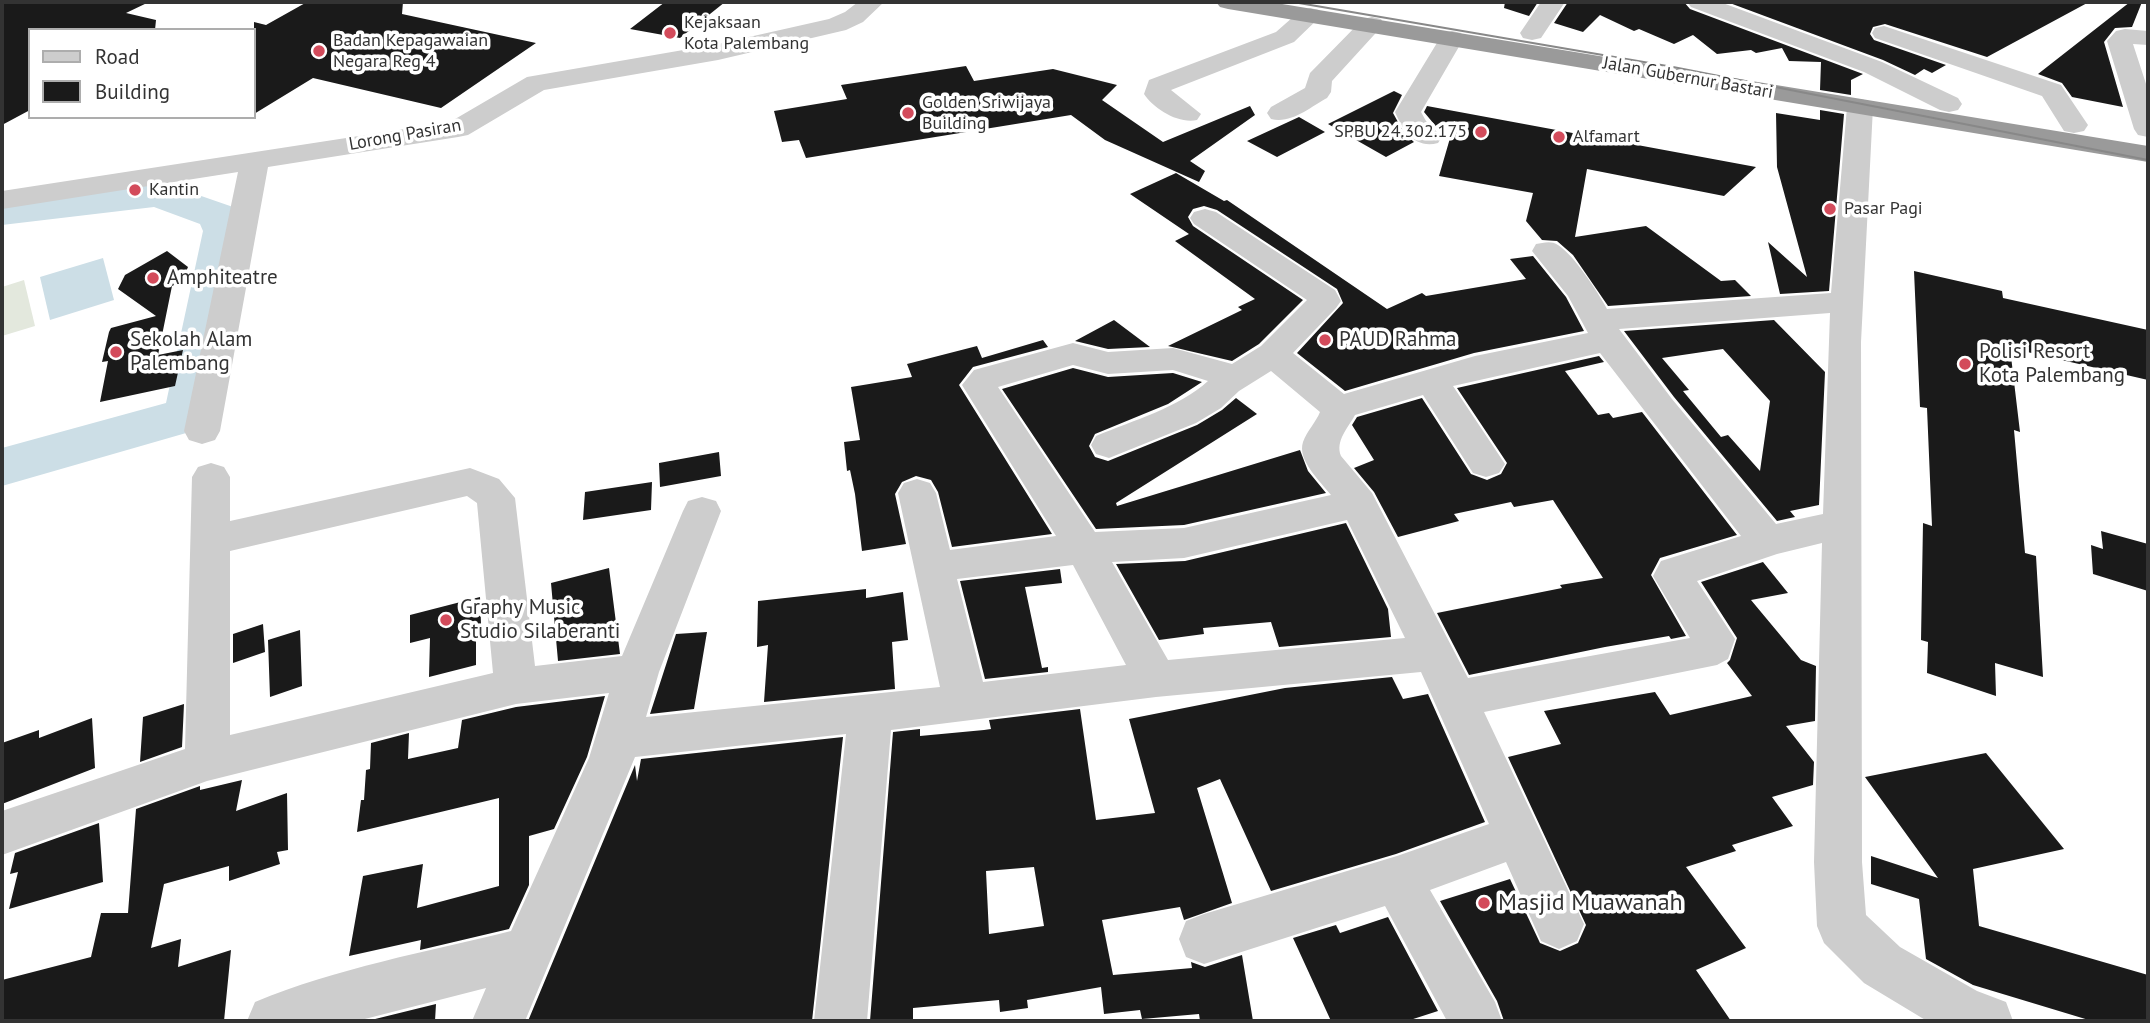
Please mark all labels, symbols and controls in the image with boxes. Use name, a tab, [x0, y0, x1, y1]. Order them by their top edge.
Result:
place label: Kejaksaan Kota Palembang	[684, 12, 809, 54]
marker: Kejaksaan Kota Palembang	[662, 25, 678, 41]
legend	[28, 28, 256, 119]
place label: Badan Kepagawaian Negara Reg 4	[333, 30, 488, 72]
text: Road	[95, 43, 139, 70]
marker: Badan Kepagawaian Negara Reg 4	[311, 43, 327, 59]
street label: Jalan Gubernur Bastari	[1601, 52, 1775, 104]
text: Building	[95, 78, 170, 105]
place label: Golden Sriwijaya Building	[922, 92, 1051, 134]
marker: Golden Sriwijaya Building	[900, 105, 916, 121]
street label: Lorong Pasiran	[347, 114, 463, 156]
place label: SPBU 24.302.175	[1334, 121, 1467, 143]
marker: SPBU 24.302.175	[1473, 124, 1489, 140]
place label: Alfamart	[1573, 126, 1640, 148]
marker: Alfamart	[1551, 129, 1567, 145]
place label: Kantin	[149, 179, 199, 201]
marker: Kantin	[127, 182, 143, 198]
place label: Pasar Pagi	[1844, 198, 1923, 220]
marker: Pasar Pagi	[1822, 201, 1838, 217]
place label: Amphiteatre	[167, 265, 278, 291]
marker: Amphiteatre	[145, 270, 161, 286]
place label: Sekolah Alam Palembang	[130, 327, 252, 377]
place label: PAUD Rahma	[1339, 327, 1456, 353]
marker: PAUD Rahma	[1317, 332, 1333, 348]
place label: Polisi Resort Kota Palembang	[1979, 339, 2125, 389]
marker: Sekolah Alam Palembang	[108, 344, 124, 360]
marker: Polisi Resort Kota Palembang	[1957, 356, 1973, 372]
place label: Graphy Music Studio Silaberanti	[460, 595, 621, 645]
marker: Graphy Music Studio Silaberanti	[438, 612, 454, 628]
place label: Masjid Muawanah	[1498, 889, 1683, 917]
marker: Masjid Muawanah	[1476, 895, 1492, 911]

